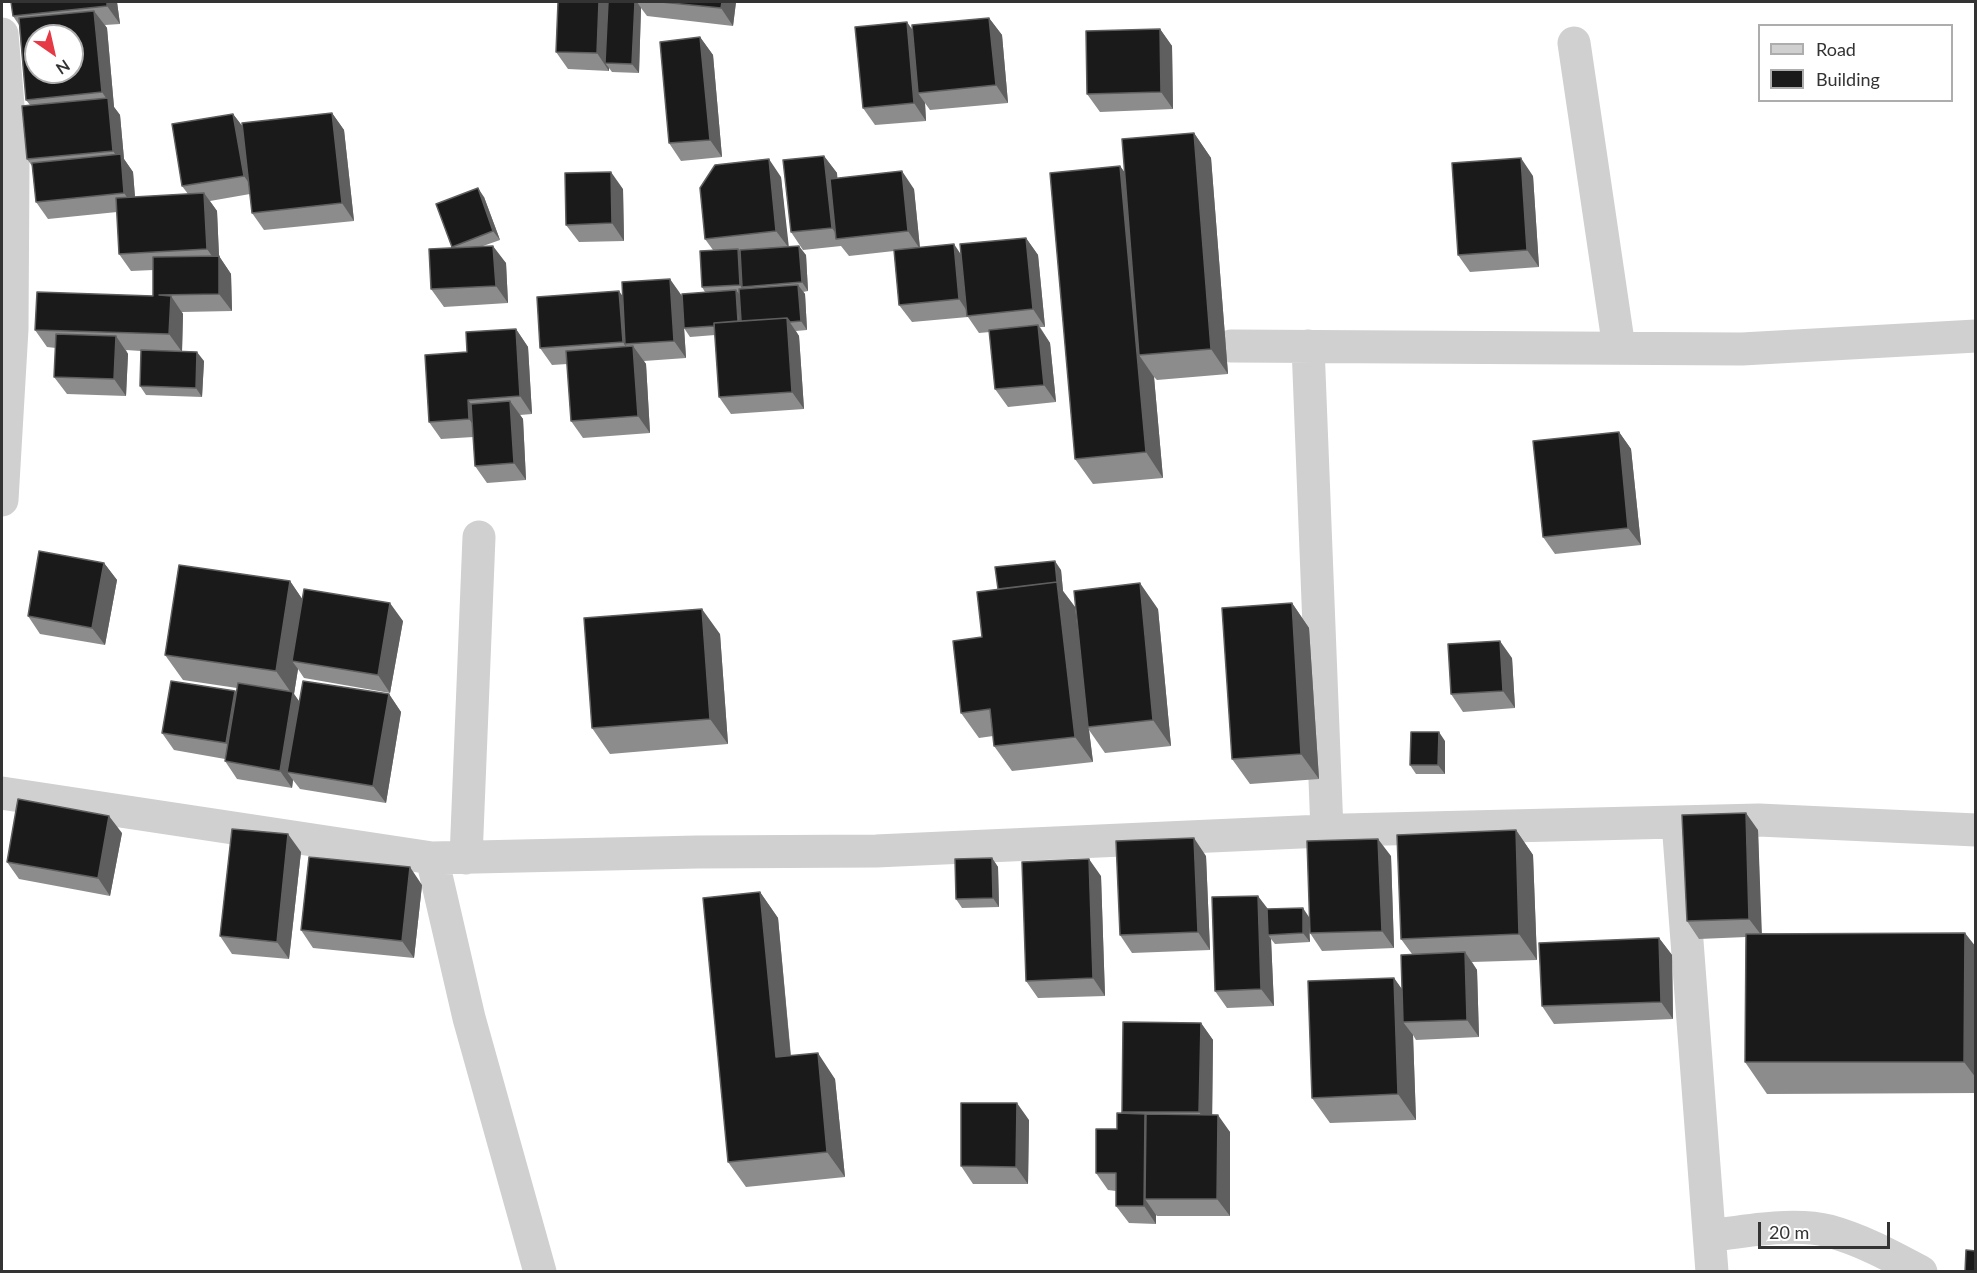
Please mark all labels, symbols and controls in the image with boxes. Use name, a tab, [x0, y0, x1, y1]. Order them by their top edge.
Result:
north arrow	[24, 24, 84, 84]
legend	[1758, 24, 1953, 102]
text: Road	[1816, 38, 1856, 60]
text: N	[53, 56, 74, 79]
text: Building	[1816, 68, 1880, 90]
scale bar	[1761, 1210, 1893, 1248]
text: 20 m	[1769, 1221, 1809, 1243]

